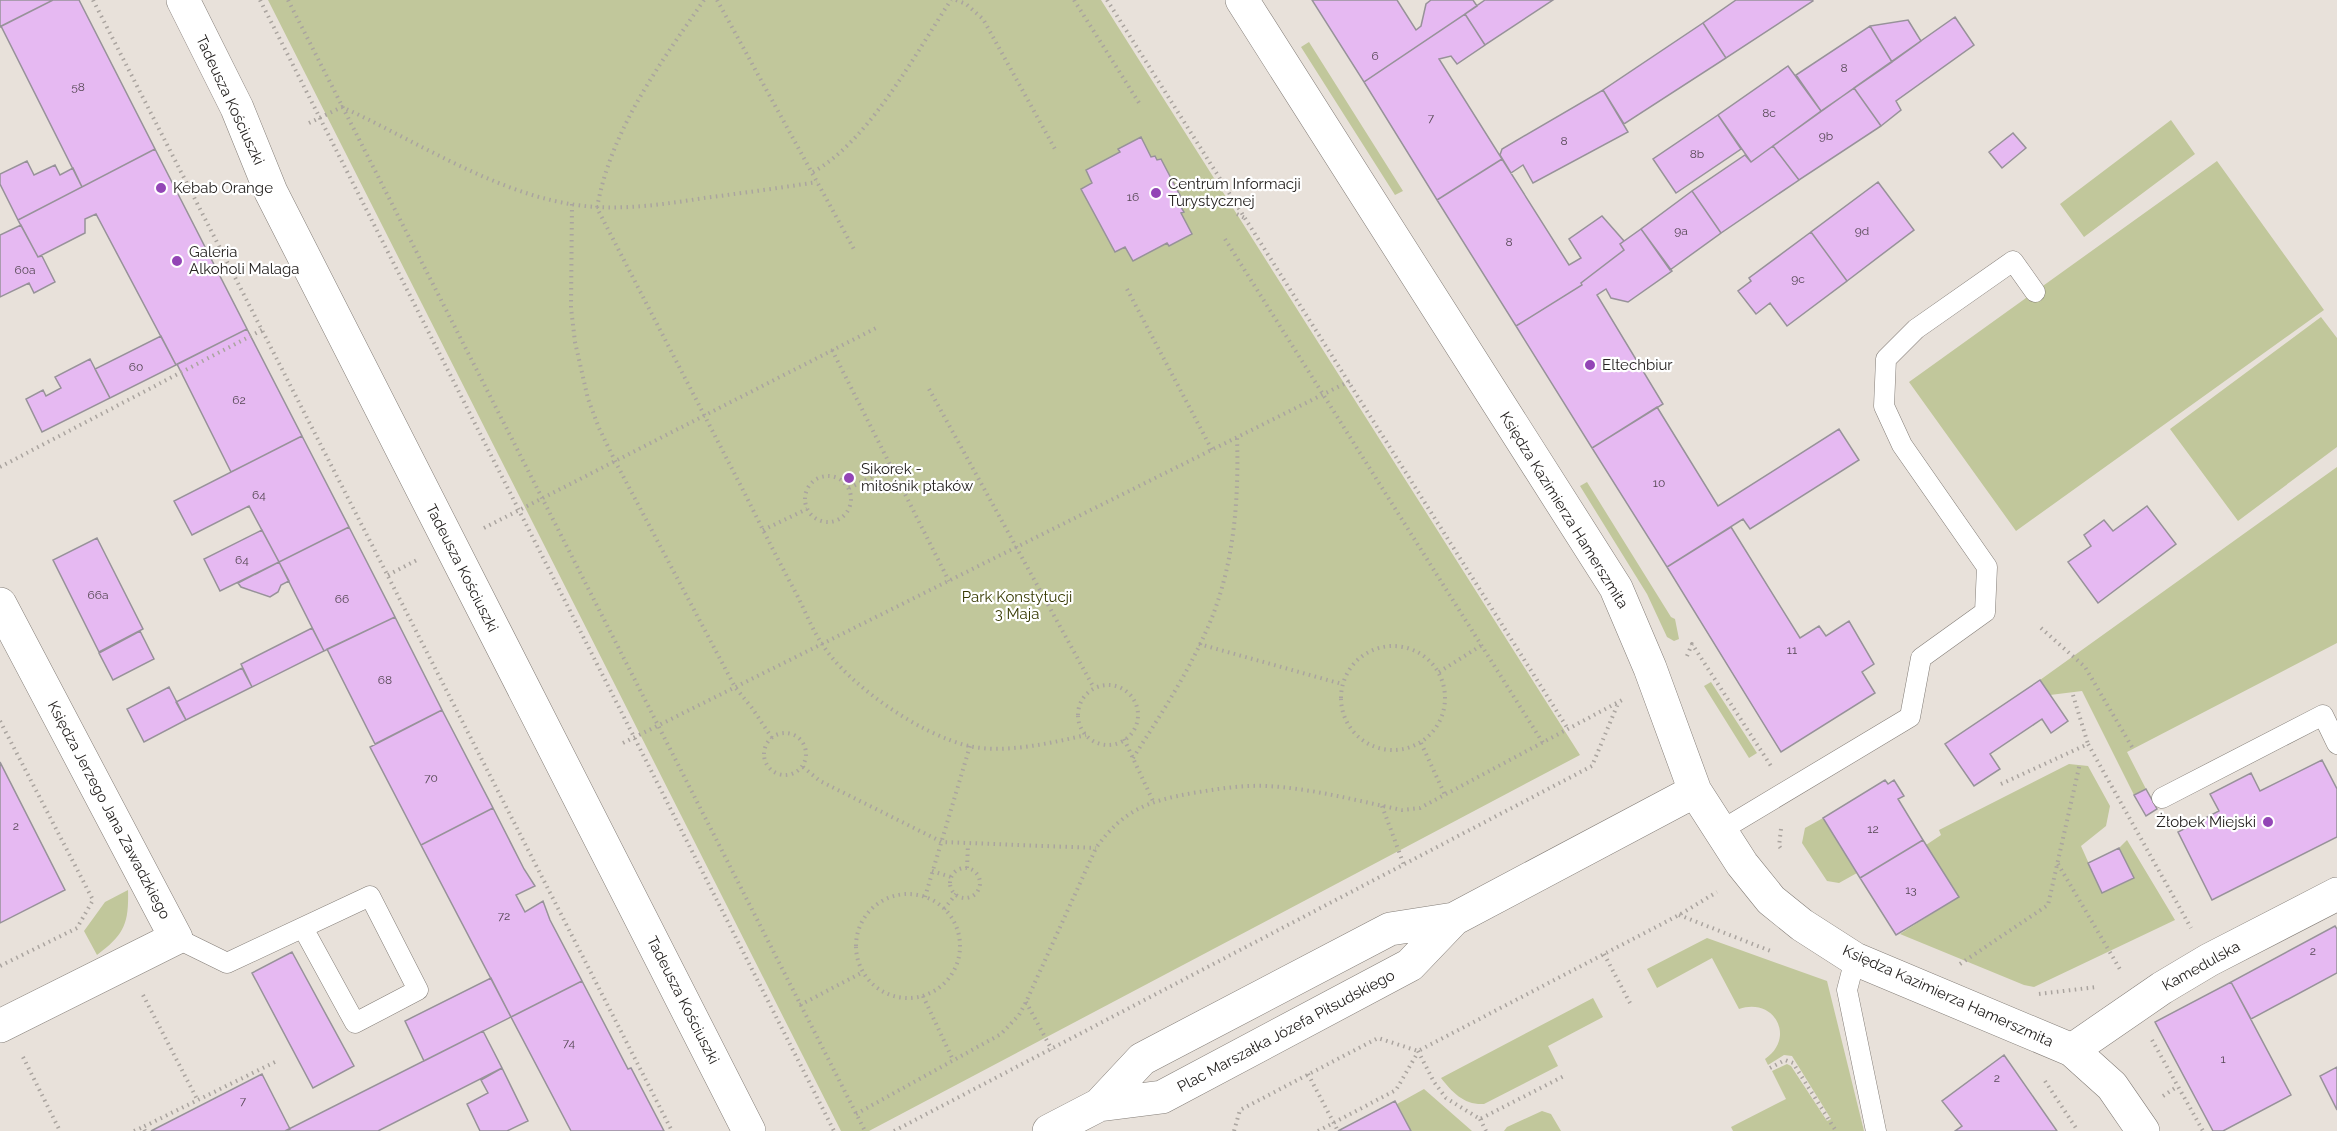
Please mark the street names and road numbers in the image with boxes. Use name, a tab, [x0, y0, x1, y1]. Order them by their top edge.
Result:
street label: Tadeusza Kościuszki	[192, 32, 268, 168]
street label: Księdza Kazimierza Hamerszmita	[1496, 408, 1632, 612]
street label: Tadeusza Kościuszki	[422, 501, 502, 635]
street label: Księdza Jerzego Jana Zawadzkiego	[44, 698, 174, 922]
street label: Tadeusza Kościuszki	[643, 933, 723, 1067]
street label: Kamedulska	[2159, 937, 2243, 995]
street label: Księdza Kazimierza Hamerszmita	[1840, 941, 2056, 1051]
street label: Plac Marszałka Józefa Piłsudskiego	[1174, 966, 1398, 1096]

